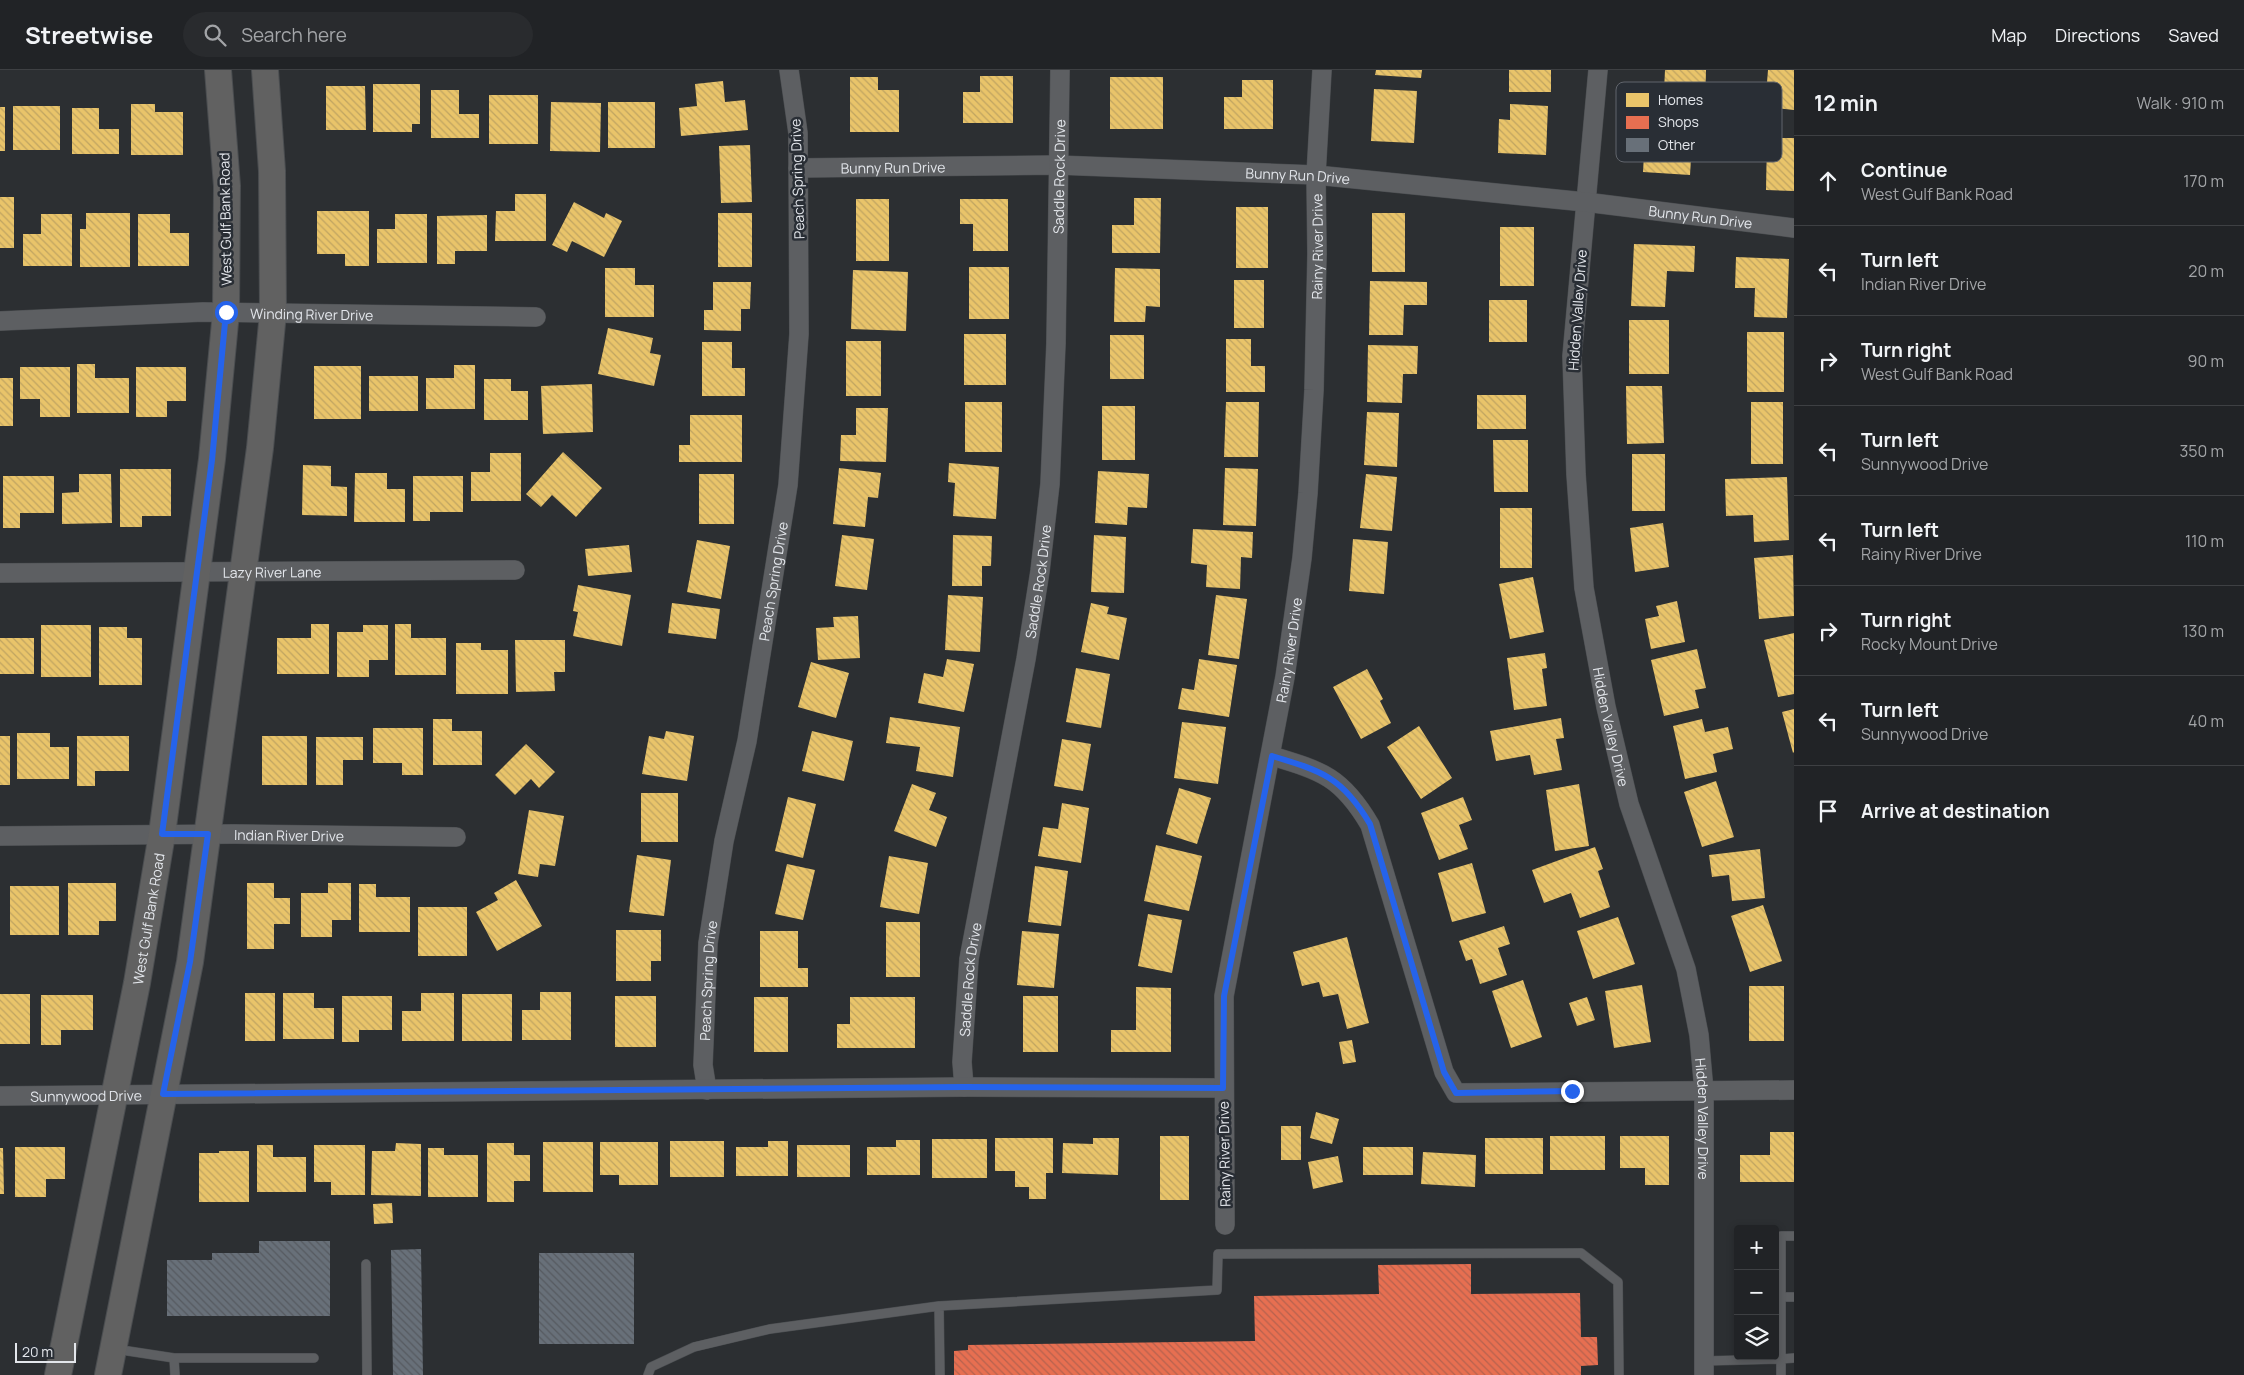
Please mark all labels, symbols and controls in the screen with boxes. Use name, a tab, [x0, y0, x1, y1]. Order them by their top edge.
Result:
search box	[183, 12, 533, 57]
text: Streetwise	[25, 18, 153, 51]
icon: search	[201, 21, 229, 49]
text: Search here	[241, 22, 347, 48]
text: Map	[1991, 23, 2027, 47]
text: Directions	[2055, 23, 2140, 47]
text: Saved	[2168, 23, 2219, 47]
legend	[1616, 82, 1782, 162]
text: 12 min	[1814, 89, 1878, 117]
text: Homes	[1658, 90, 1703, 109]
text: Walk · 910 m	[2136, 92, 2224, 114]
text: Shops	[1658, 112, 1699, 131]
street label: Peach Spring Drive	[785, 118, 809, 240]
street label: Saddle Rock Drive	[1048, 119, 1069, 234]
text: Other	[1658, 135, 1695, 154]
street label: West Gulf Bank Road	[214, 152, 236, 286]
street label: Bunny Run Drive	[841, 157, 945, 177]
text: Continue	[1861, 157, 1947, 183]
street label: Bunny Run Drive	[1245, 163, 1351, 188]
icon: ahead	[1814, 167, 1842, 195]
text: 170 m	[2183, 170, 2224, 192]
text: West Gulf Bank Road	[1861, 183, 2013, 205]
street label: Rainy River Drive	[1307, 193, 1327, 300]
street label: Bunny Run Drive	[1647, 200, 1754, 232]
text: Turn left	[1861, 247, 1939, 273]
street label: Hidden Valley Drive	[1563, 249, 1591, 371]
icon: left	[1814, 257, 1842, 285]
text: 20 m	[2188, 260, 2224, 282]
text: Indian River Drive	[1861, 273, 1986, 295]
route start	[215, 301, 238, 324]
street label: Winding River Drive	[250, 303, 374, 324]
text: Turn right	[1861, 337, 1951, 363]
icon: right	[1814, 347, 1842, 375]
text: 90 m	[2188, 350, 2224, 372]
text: West Gulf Bank Road	[1861, 363, 2013, 385]
text: Turn left	[1861, 427, 1939, 453]
icon: left	[1814, 437, 1842, 465]
text: 350 m	[2179, 440, 2224, 462]
text: Sunnywood Drive	[1861, 453, 1988, 475]
text: Turn left	[1861, 517, 1939, 543]
street label: Peach Spring Drive	[754, 520, 791, 642]
street label: Saddle Rock Drive	[1020, 524, 1055, 640]
icon: left	[1814, 527, 1842, 555]
text: 110 m	[2185, 530, 2224, 552]
text: Rainy River Drive	[1861, 543, 1982, 565]
street label: Lazy River Lane	[223, 562, 321, 581]
street label: Rainy River Drive	[1271, 596, 1306, 704]
text: Turn right	[1861, 607, 1951, 633]
icon: right	[1814, 617, 1842, 645]
text: 130 m	[2182, 620, 2224, 642]
text: Rocky Mount Drive	[1861, 633, 1998, 655]
street label: Hidden Valley Drive	[1589, 666, 1634, 788]
text: Turn left	[1861, 697, 1939, 723]
icon: left	[1814, 707, 1842, 735]
text: 40 m	[2188, 710, 2224, 732]
text: Sunnywood Drive	[1861, 723, 1988, 745]
icon: arrive	[1814, 797, 1842, 825]
text: Arrive at destination	[1861, 798, 2050, 824]
street label: Indian River Drive	[234, 825, 344, 845]
street label: West Gulf Bank Road	[127, 852, 168, 986]
street label: Peach Spring Drive	[695, 919, 721, 1041]
street label: Saddle Rock Drive	[954, 921, 985, 1037]
street label: Hidden Valley Drive	[1692, 1057, 1714, 1180]
route end	[1561, 1080, 1584, 1103]
street label: Sunnywood Drive	[30, 1085, 142, 1105]
street label: Rainy River Drive	[1214, 1101, 1234, 1207]
map controls	[1734, 1225, 1779, 1360]
button: +	[1734, 1225, 1779, 1270]
button: −	[1734, 1270, 1779, 1315]
button: layers	[1734, 1315, 1779, 1360]
scale bar	[15, 1340, 76, 1363]
text: 20 m	[22, 1342, 53, 1361]

